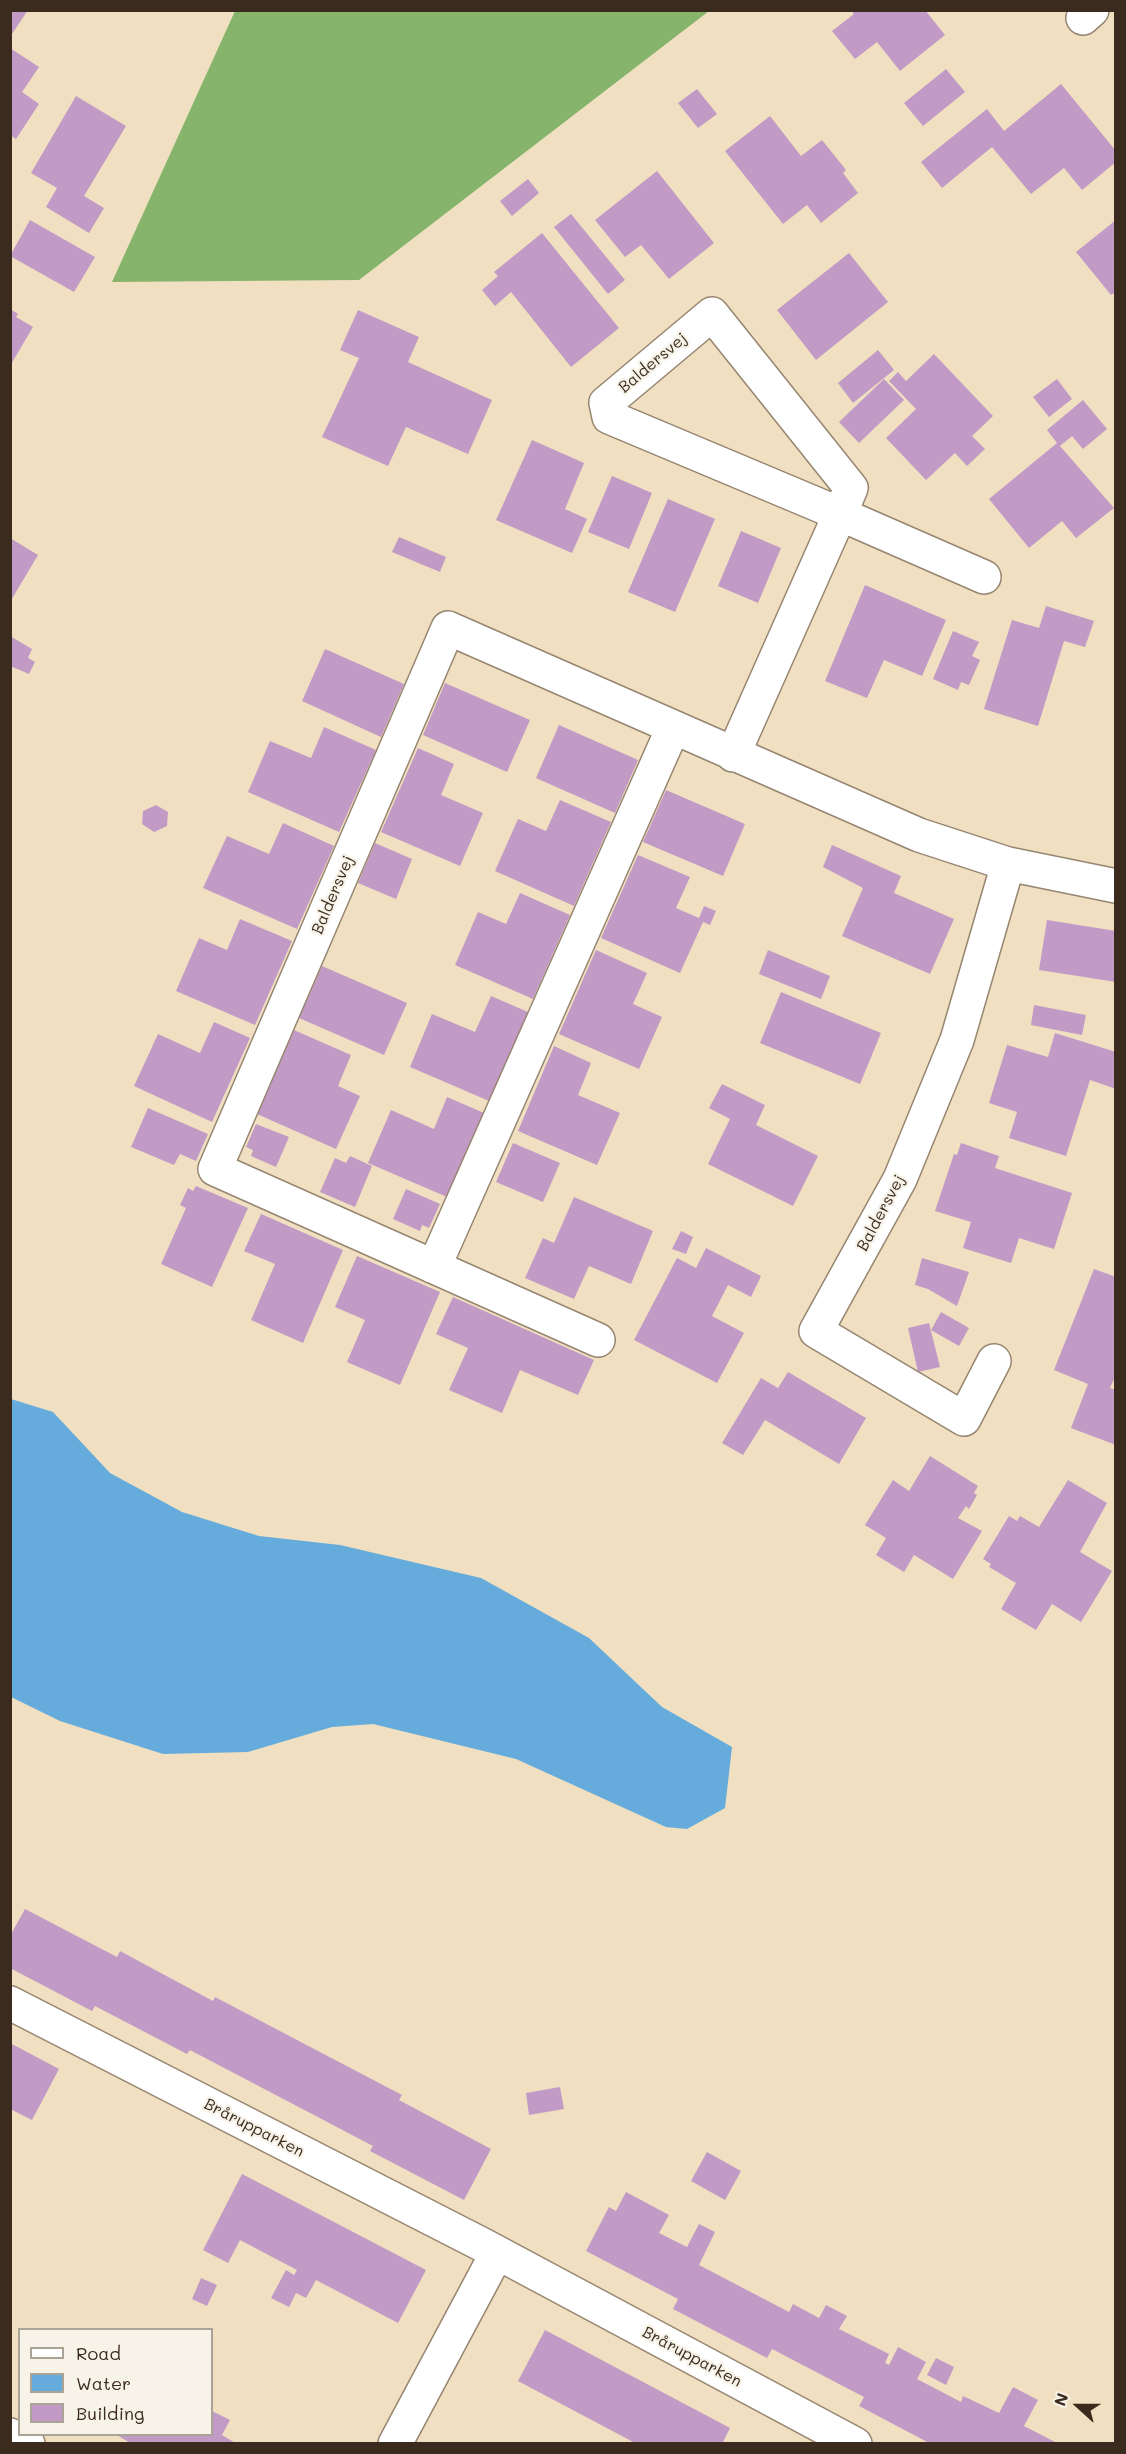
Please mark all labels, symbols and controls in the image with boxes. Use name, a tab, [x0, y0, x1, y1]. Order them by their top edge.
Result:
street label: Baldersvej	[615, 329, 691, 397]
street label: Baldersvej	[308, 853, 358, 937]
street label: Baldersvej	[853, 1172, 909, 1254]
street label: Brårupparken	[201, 2095, 307, 2161]
street label: Brårupparken	[639, 2323, 745, 2391]
legend	[18, 2328, 213, 2436]
text: Road	[76, 2341, 121, 2365]
text: Water	[76, 2371, 131, 2395]
north arrow	[1048, 2376, 1108, 2436]
text: N	[1049, 2390, 1073, 2409]
text: Building	[76, 2401, 144, 2425]

